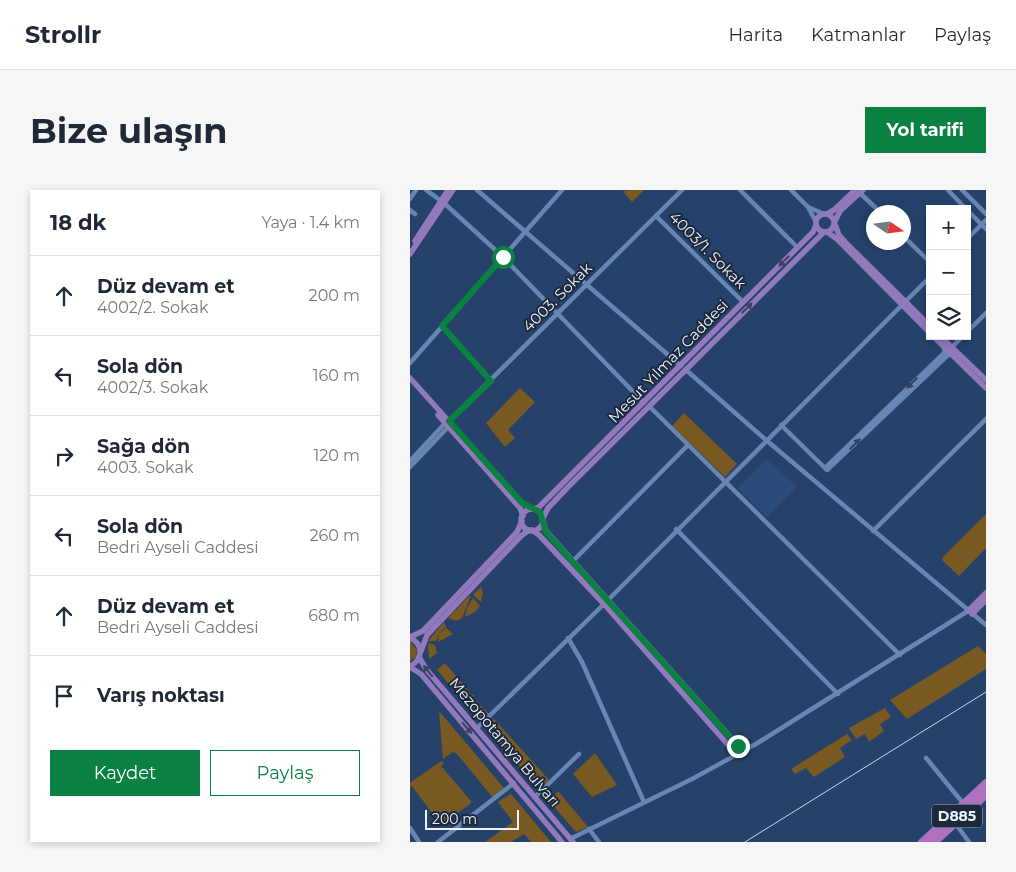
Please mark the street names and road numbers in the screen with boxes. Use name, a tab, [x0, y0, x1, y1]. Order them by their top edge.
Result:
street label: 4003/1. Sokak	[665, 207, 751, 293]
street label: 4003. Sokak	[518, 258, 596, 336]
street label: Mesut Yılmaz Caddesi	[604, 295, 732, 427]
street label: Mezopotamya Bulvarı	[445, 674, 565, 810]
road number: D885	[932, 804, 982, 828]

